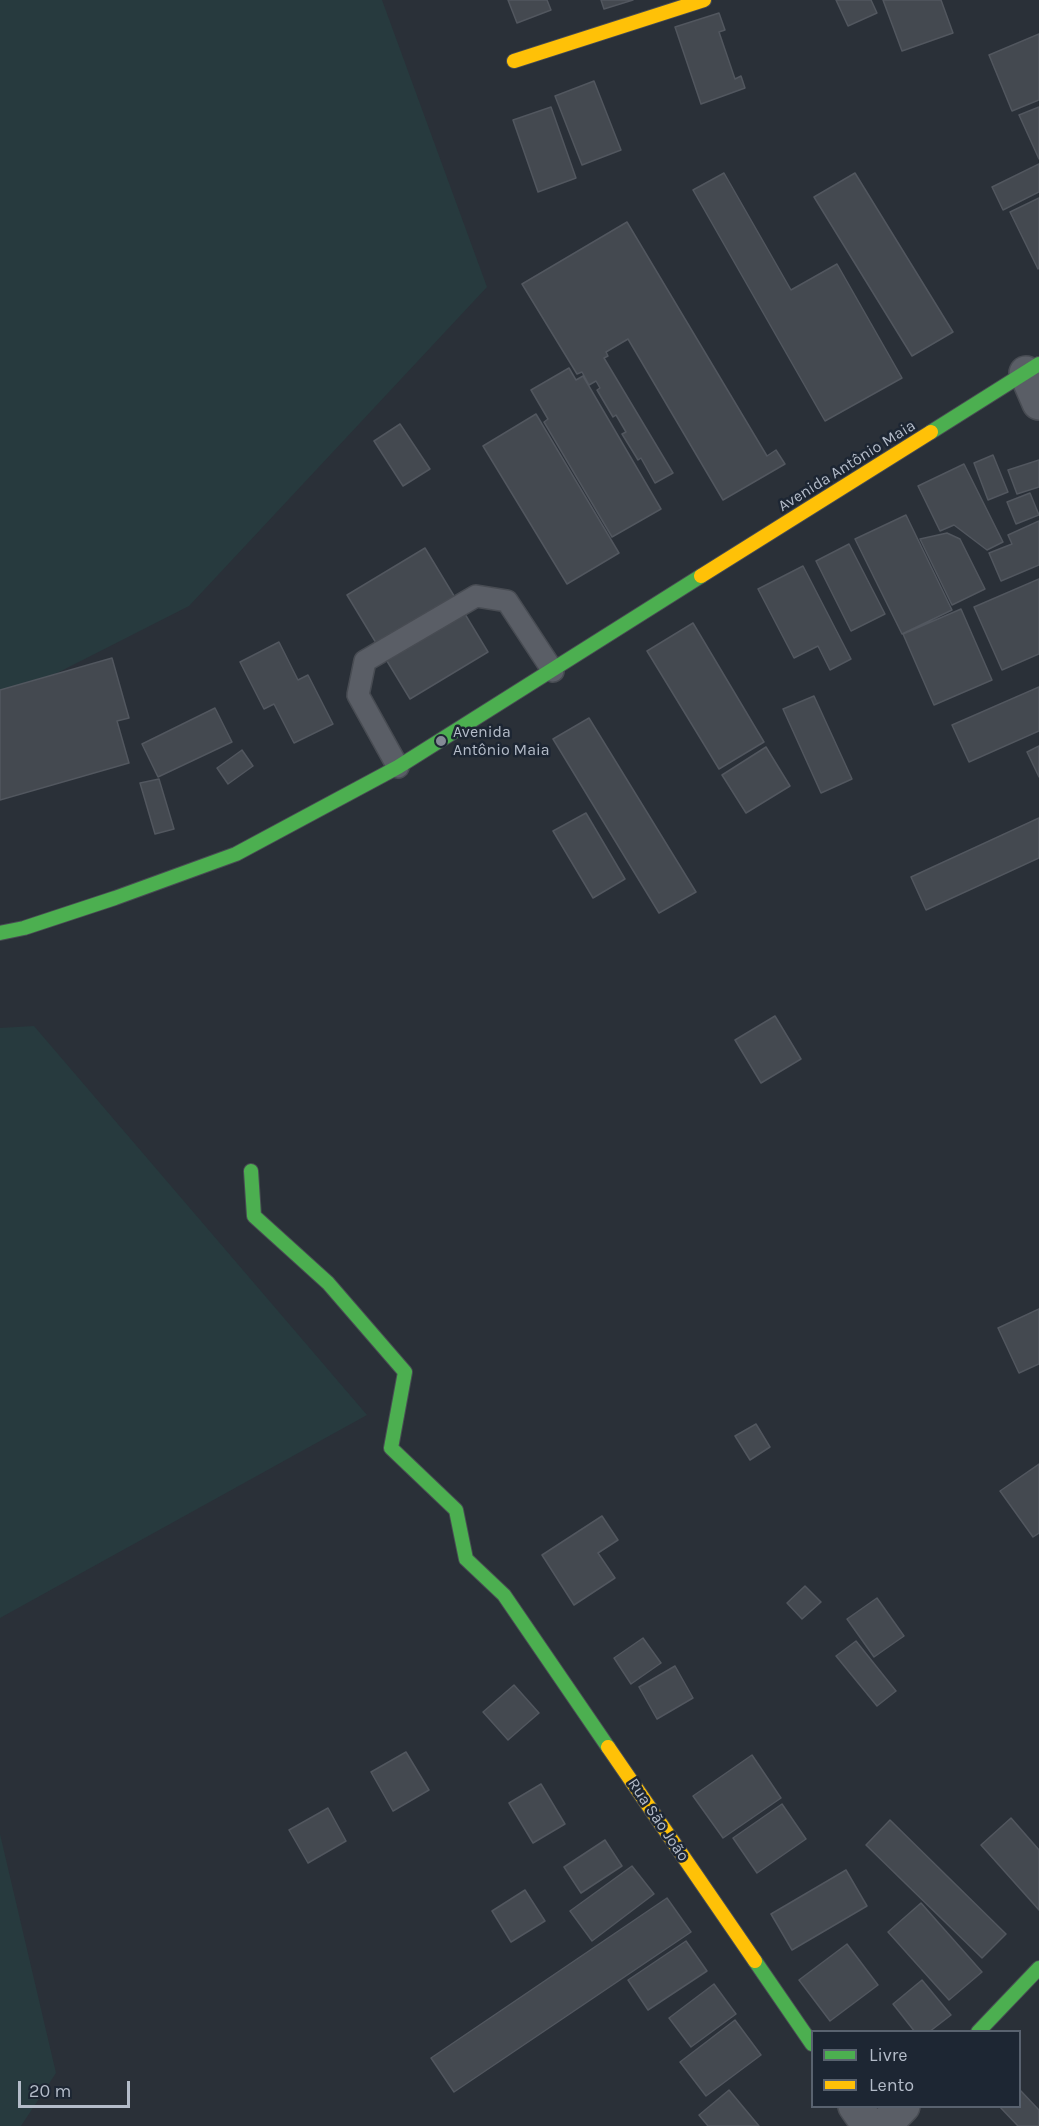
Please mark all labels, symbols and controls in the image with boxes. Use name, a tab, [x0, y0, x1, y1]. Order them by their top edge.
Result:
street label: Avenida Antônio Maia	[775, 416, 919, 516]
place label: Avenida Antônio Maia	[453, 722, 550, 760]
marker: Avenida Antônio Maia	[434, 734, 448, 748]
street label: Rua São João	[623, 1775, 693, 1865]
legend	[811, 2030, 1021, 2108]
text: Livre	[869, 2044, 908, 2066]
scale bar	[21, 2069, 134, 2107]
text: Lento	[869, 2074, 914, 2096]
text: 20 m	[29, 2080, 71, 2102]

